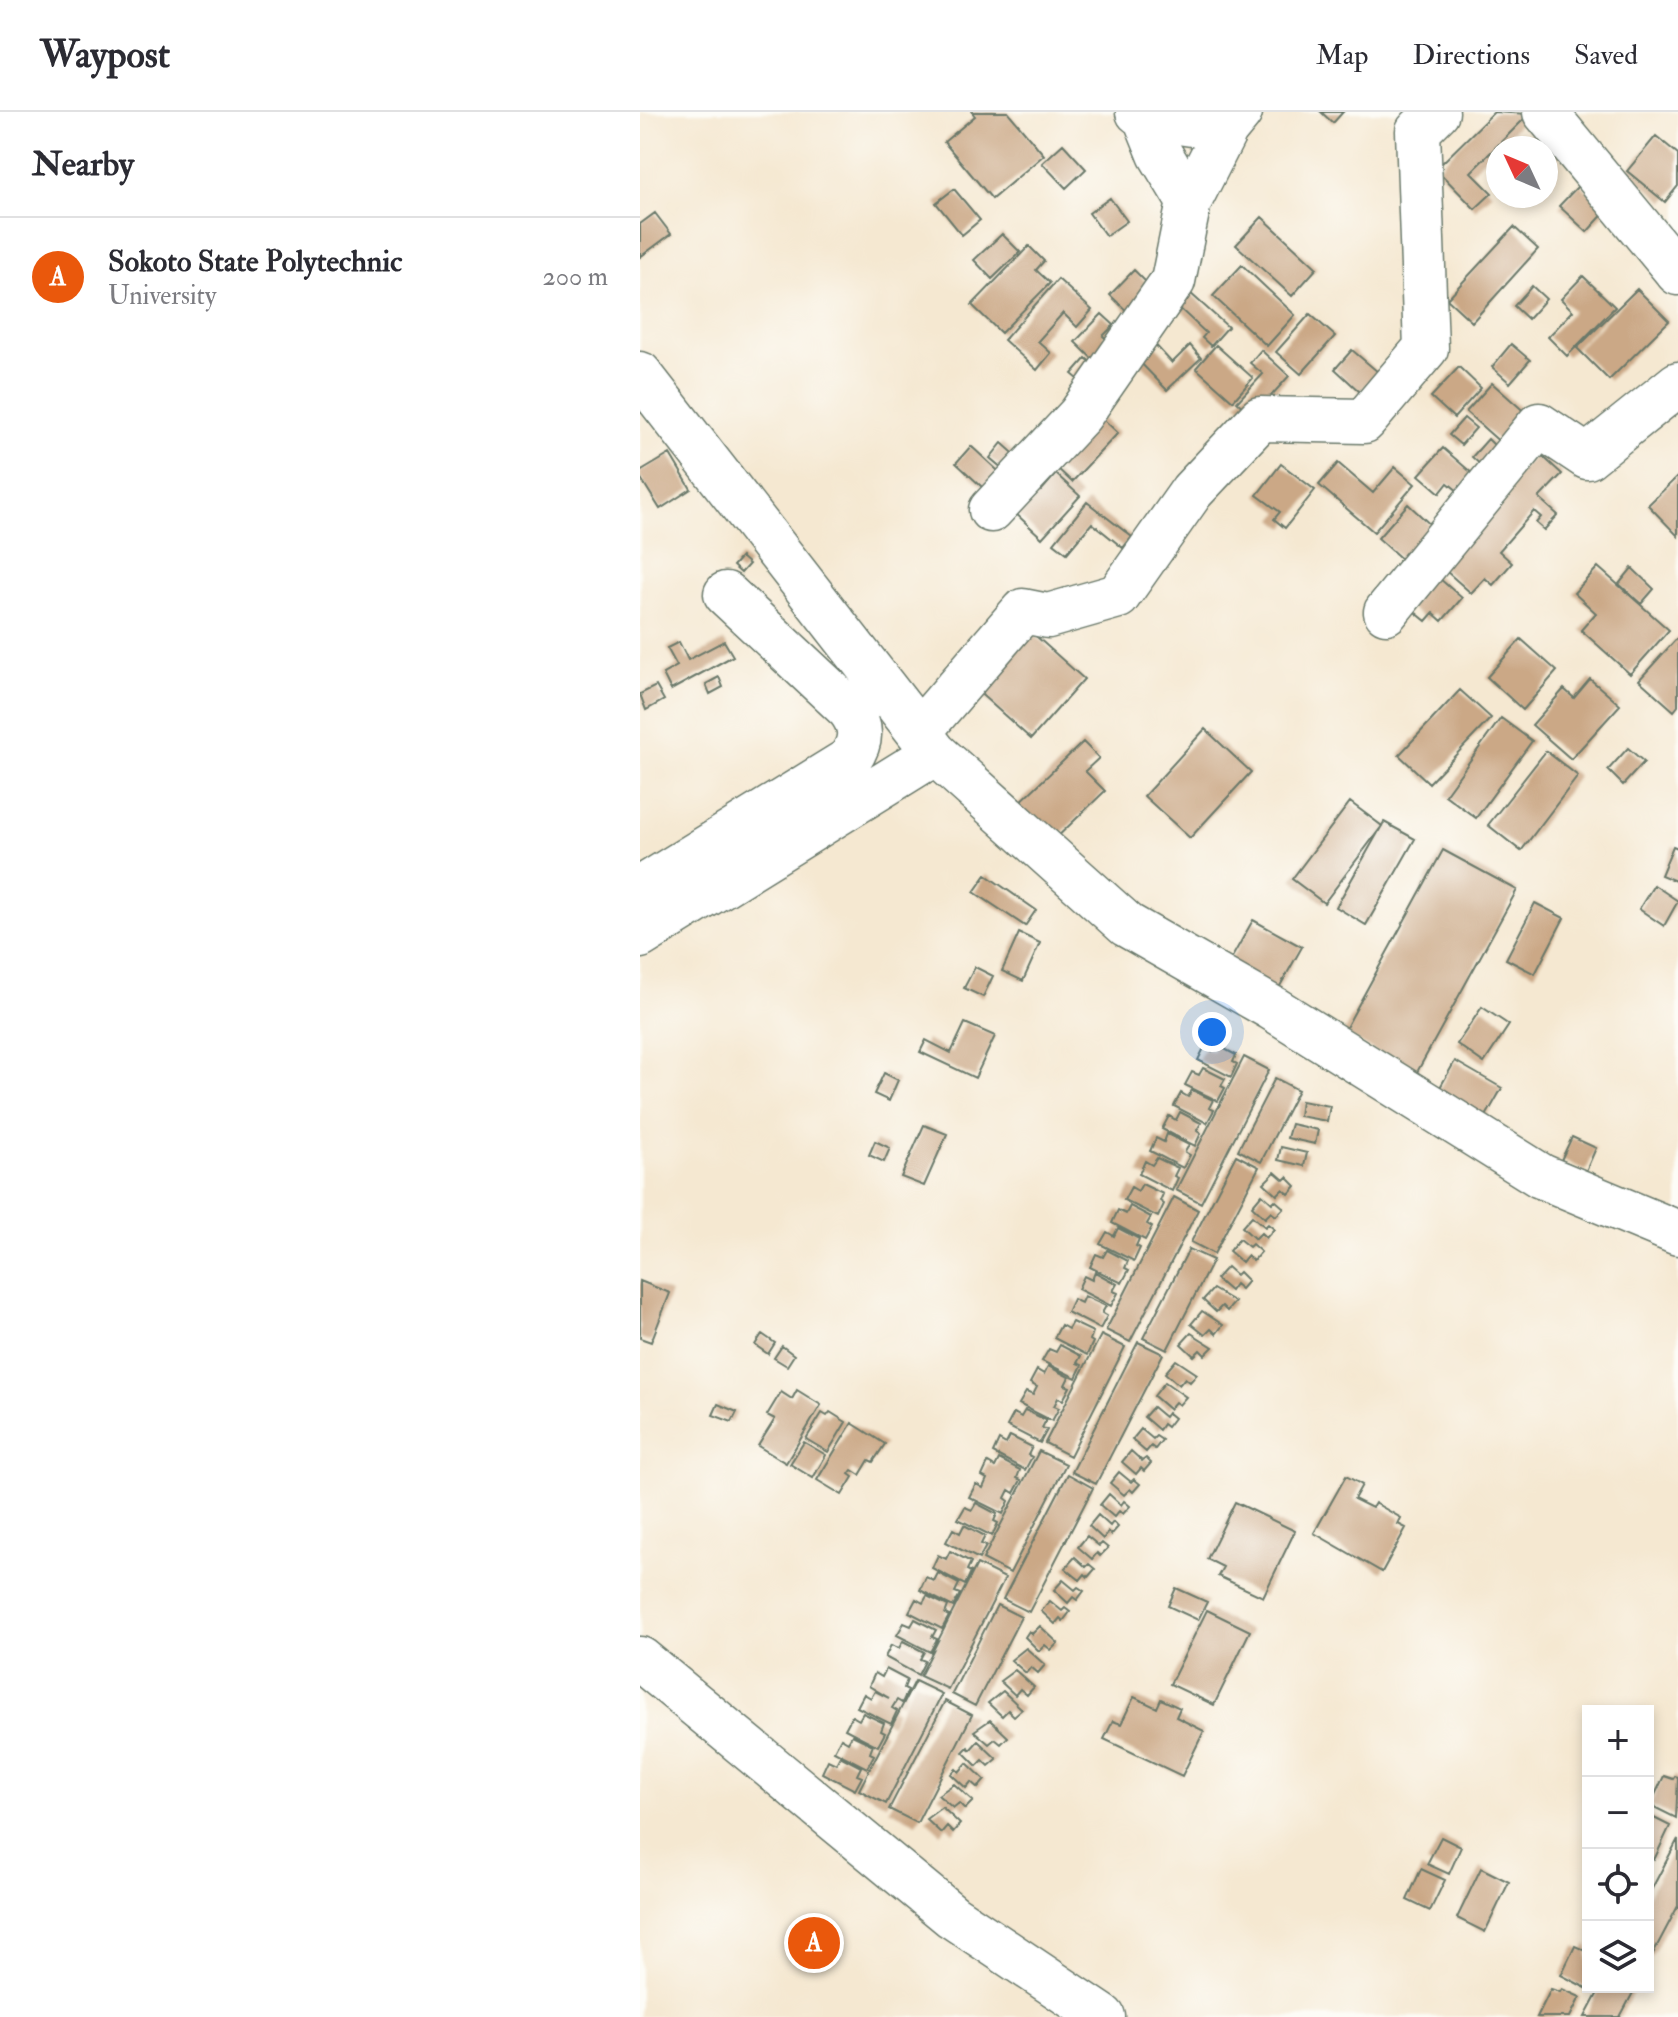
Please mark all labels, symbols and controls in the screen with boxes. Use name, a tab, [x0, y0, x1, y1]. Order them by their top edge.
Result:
text: Waypost	[40, 31, 170, 79]
text: Map	[1316, 38, 1369, 73]
text: Directions	[1413, 38, 1530, 73]
text: Saved	[1574, 38, 1638, 73]
north arrow	[1486, 136, 1558, 208]
text: Nearby	[32, 143, 134, 186]
text: Sokoto State Polytechnic	[108, 243, 402, 280]
text: A	[50, 261, 66, 293]
text: 200 m	[543, 261, 608, 293]
text: University	[108, 280, 216, 312]
your location	[1192, 1012, 1232, 1052]
map controls	[1582, 1705, 1654, 1993]
button: +	[1582, 1705, 1654, 1777]
button: −	[1582, 1777, 1654, 1849]
button: locate	[1582, 1849, 1654, 1921]
pin: A	[788, 1913, 840, 1973]
button: layers	[1582, 1921, 1654, 1993]

